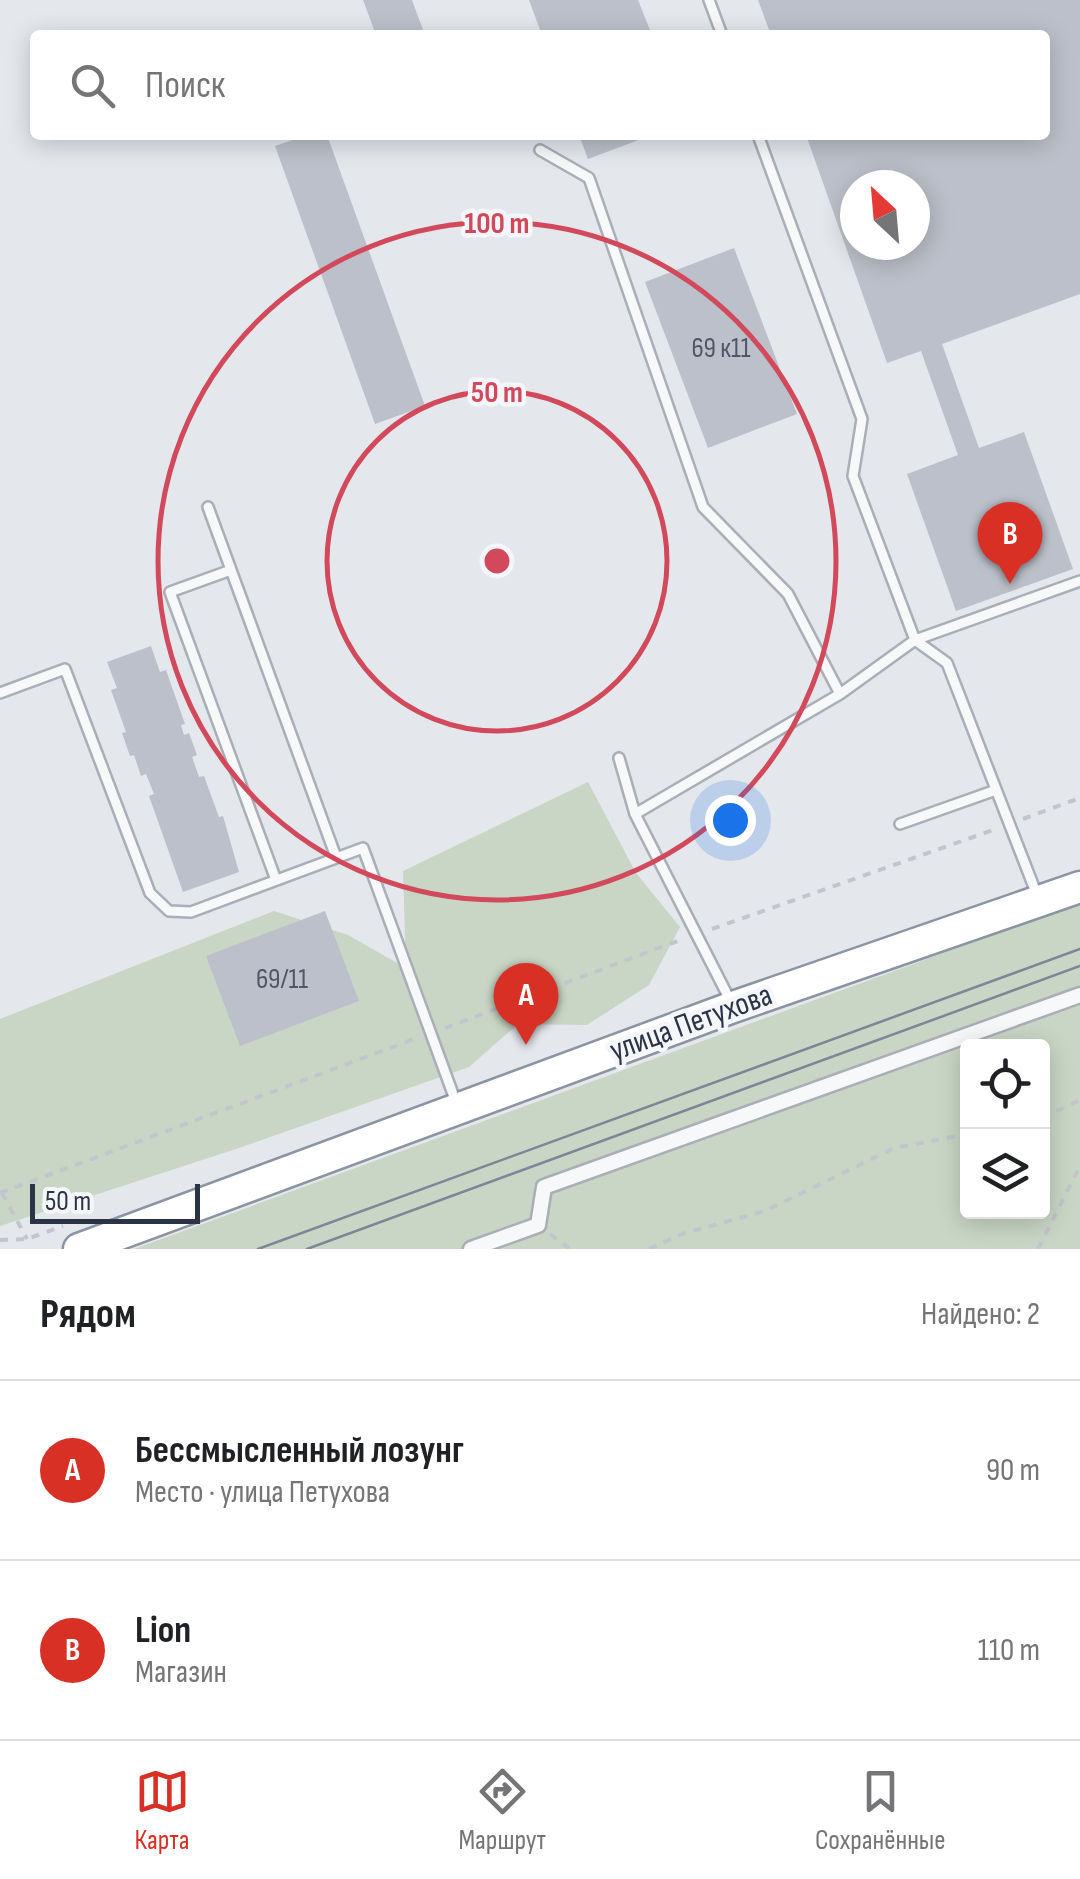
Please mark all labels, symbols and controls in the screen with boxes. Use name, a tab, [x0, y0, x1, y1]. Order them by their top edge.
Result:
search box	[30, 30, 1050, 140]
icon: search	[65, 58, 120, 113]
text: Поиск	[145, 63, 225, 108]
north arrow	[840, 170, 930, 260]
text: 100 m	[465, 206, 529, 242]
house number: 69 к11	[691, 332, 751, 365]
text: 50 m	[471, 375, 523, 411]
pin: B	[978, 502, 1042, 584]
centre of rings	[479, 543, 515, 579]
your location	[705, 795, 756, 846]
pin: A	[494, 962, 558, 1045]
house number: 69/11	[256, 963, 308, 996]
street label: улица Петухова	[604, 976, 778, 1070]
map controls	[960, 1039, 1050, 1219]
button: locate	[960, 1039, 1050, 1129]
button: layers	[960, 1129, 1050, 1219]
scale bar	[30, 1179, 200, 1224]
text: 50 m	[45, 1185, 91, 1218]
text: Рядом	[40, 1289, 136, 1340]
text: Найдено: 2	[921, 1295, 1040, 1334]
text: Бессмысленный лозунг	[135, 1428, 464, 1473]
text: A	[65, 1451, 80, 1490]
text: 90 m	[986, 1451, 1040, 1490]
text: Место · улица Петухова	[135, 1473, 390, 1512]
text: Lion	[135, 1608, 191, 1653]
text: B	[65, 1631, 80, 1670]
text: 110 m	[978, 1631, 1040, 1670]
text: Магазин	[135, 1653, 227, 1692]
tab: Карта	[134, 1764, 190, 1857]
tab: Маршрут	[458, 1764, 546, 1857]
tab: Сохранённые	[815, 1764, 946, 1857]

